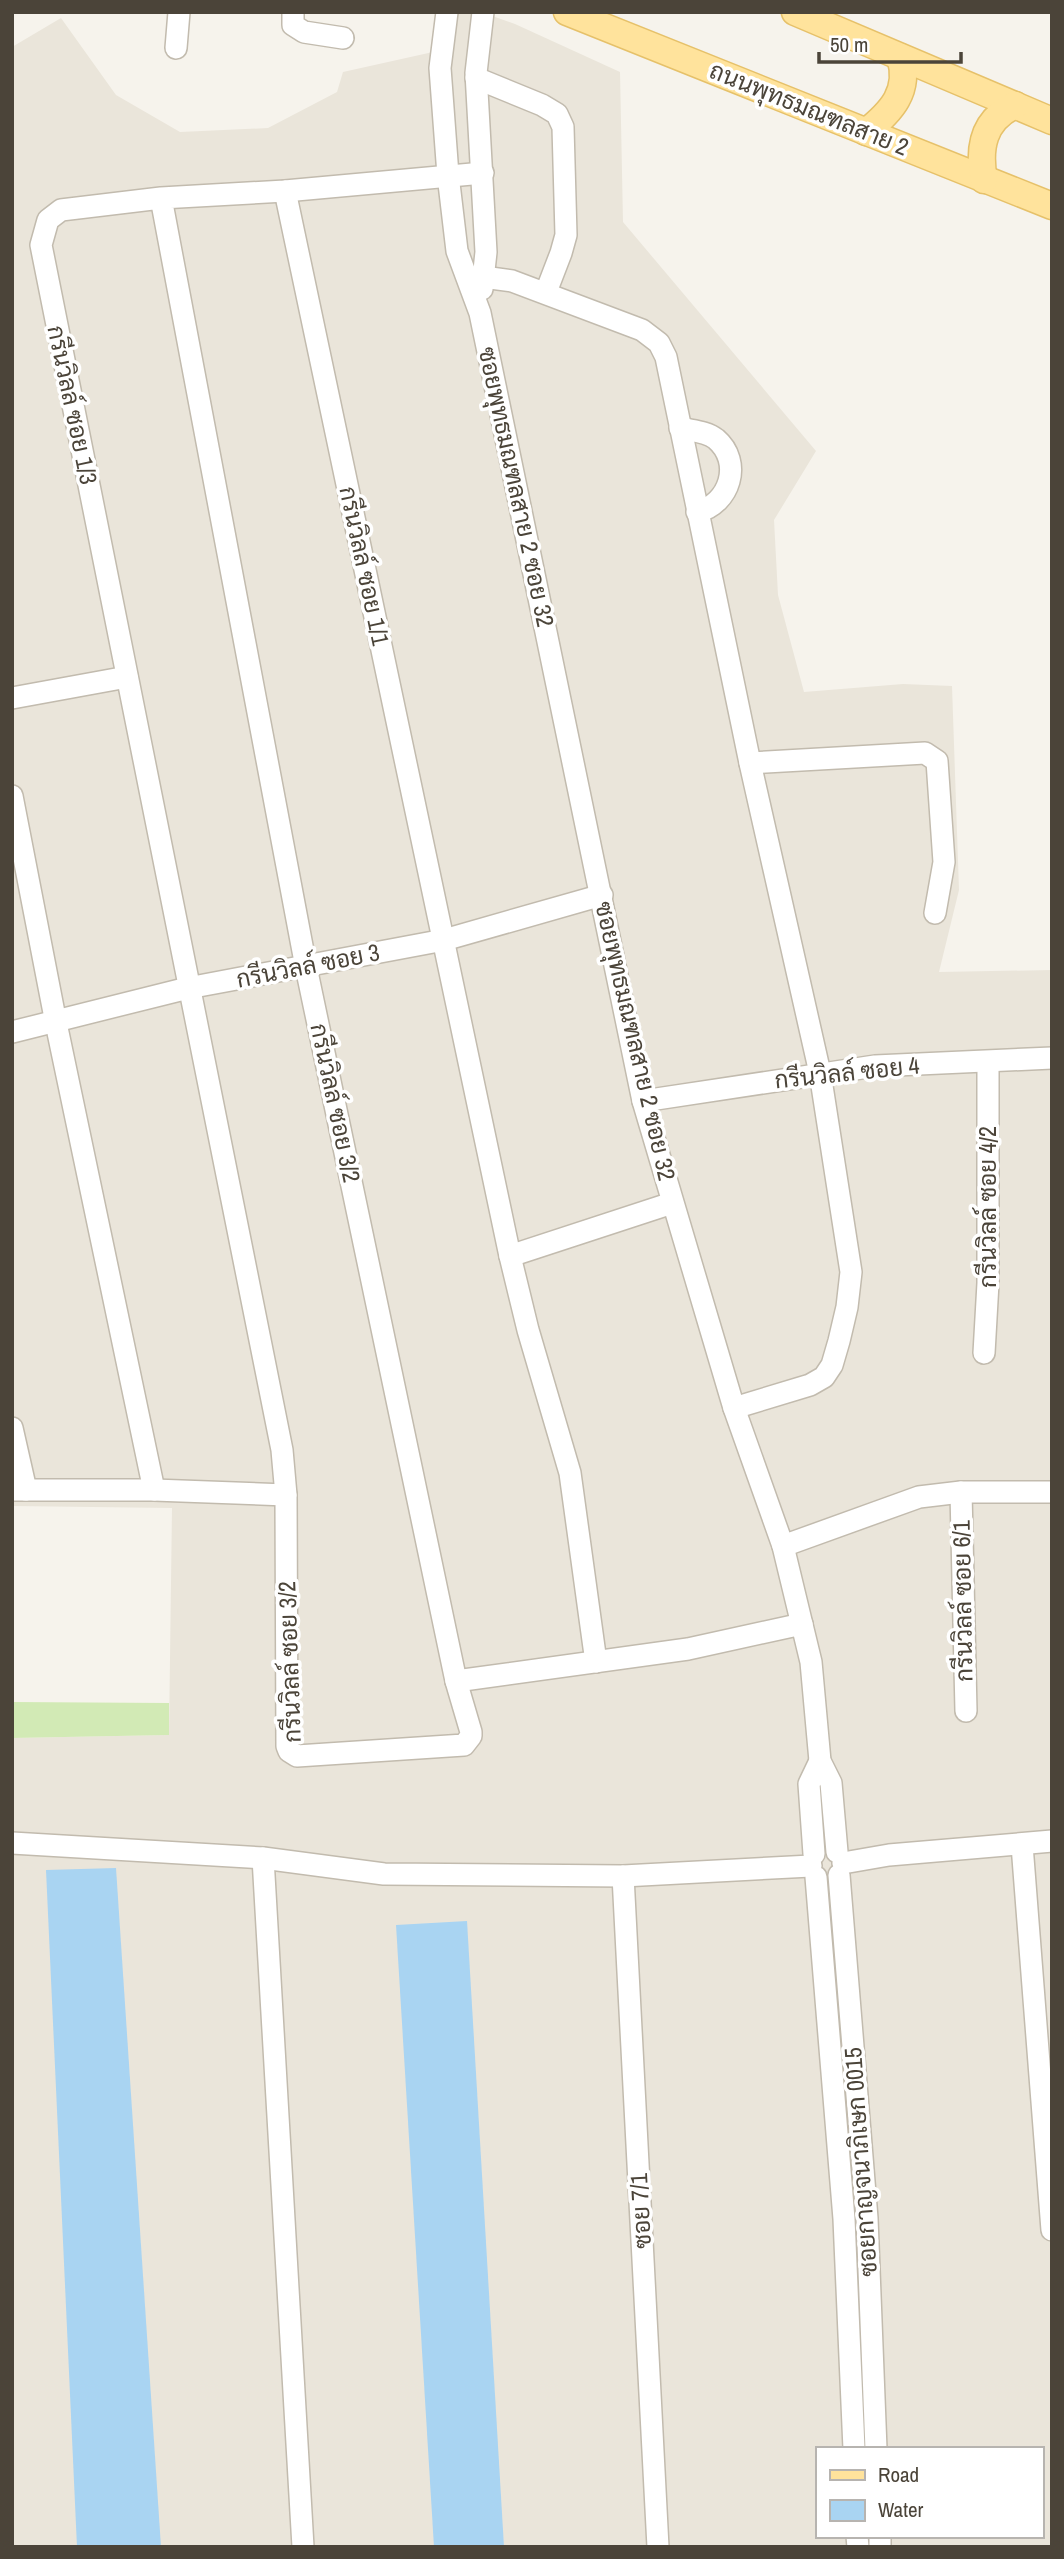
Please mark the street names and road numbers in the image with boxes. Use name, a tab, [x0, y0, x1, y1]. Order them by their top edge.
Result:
street label: ถนนพุทธมณฑลสาย 2	[705, 54, 914, 164]
street label: กรีนวิลล์ ซอย 1/3	[41, 322, 105, 487]
street label: ซอยพุทธมณฑลสาย 2 ซอย 32	[471, 344, 562, 630]
street label: กรีนวิลล์ ซอย 1/1	[333, 483, 397, 648]
street label: ซอยพุทธมณฑลสาย 2 ซอย 32	[587, 898, 684, 1184]
street label: กรีนวิลล์ ซอย 3	[233, 935, 382, 995]
street label: กรีนวิลล์ ซอย 3/2	[304, 1020, 368, 1185]
street label: กรีนวิลล์ ซอย 4	[773, 1048, 921, 1096]
street label: กรีนวิลล์ ซอย 4/2	[971, 1126, 1003, 1288]
street label: กรีนวิลล์ ซอย 6/1	[945, 1520, 979, 1682]
street label: กรีนวิลล์ ซอย 3/2	[270, 1581, 308, 1743]
street label: ซอยกาญจนาภิเษก 0015	[836, 2046, 884, 2278]
street label: ซอย 7/1	[622, 2172, 658, 2250]

